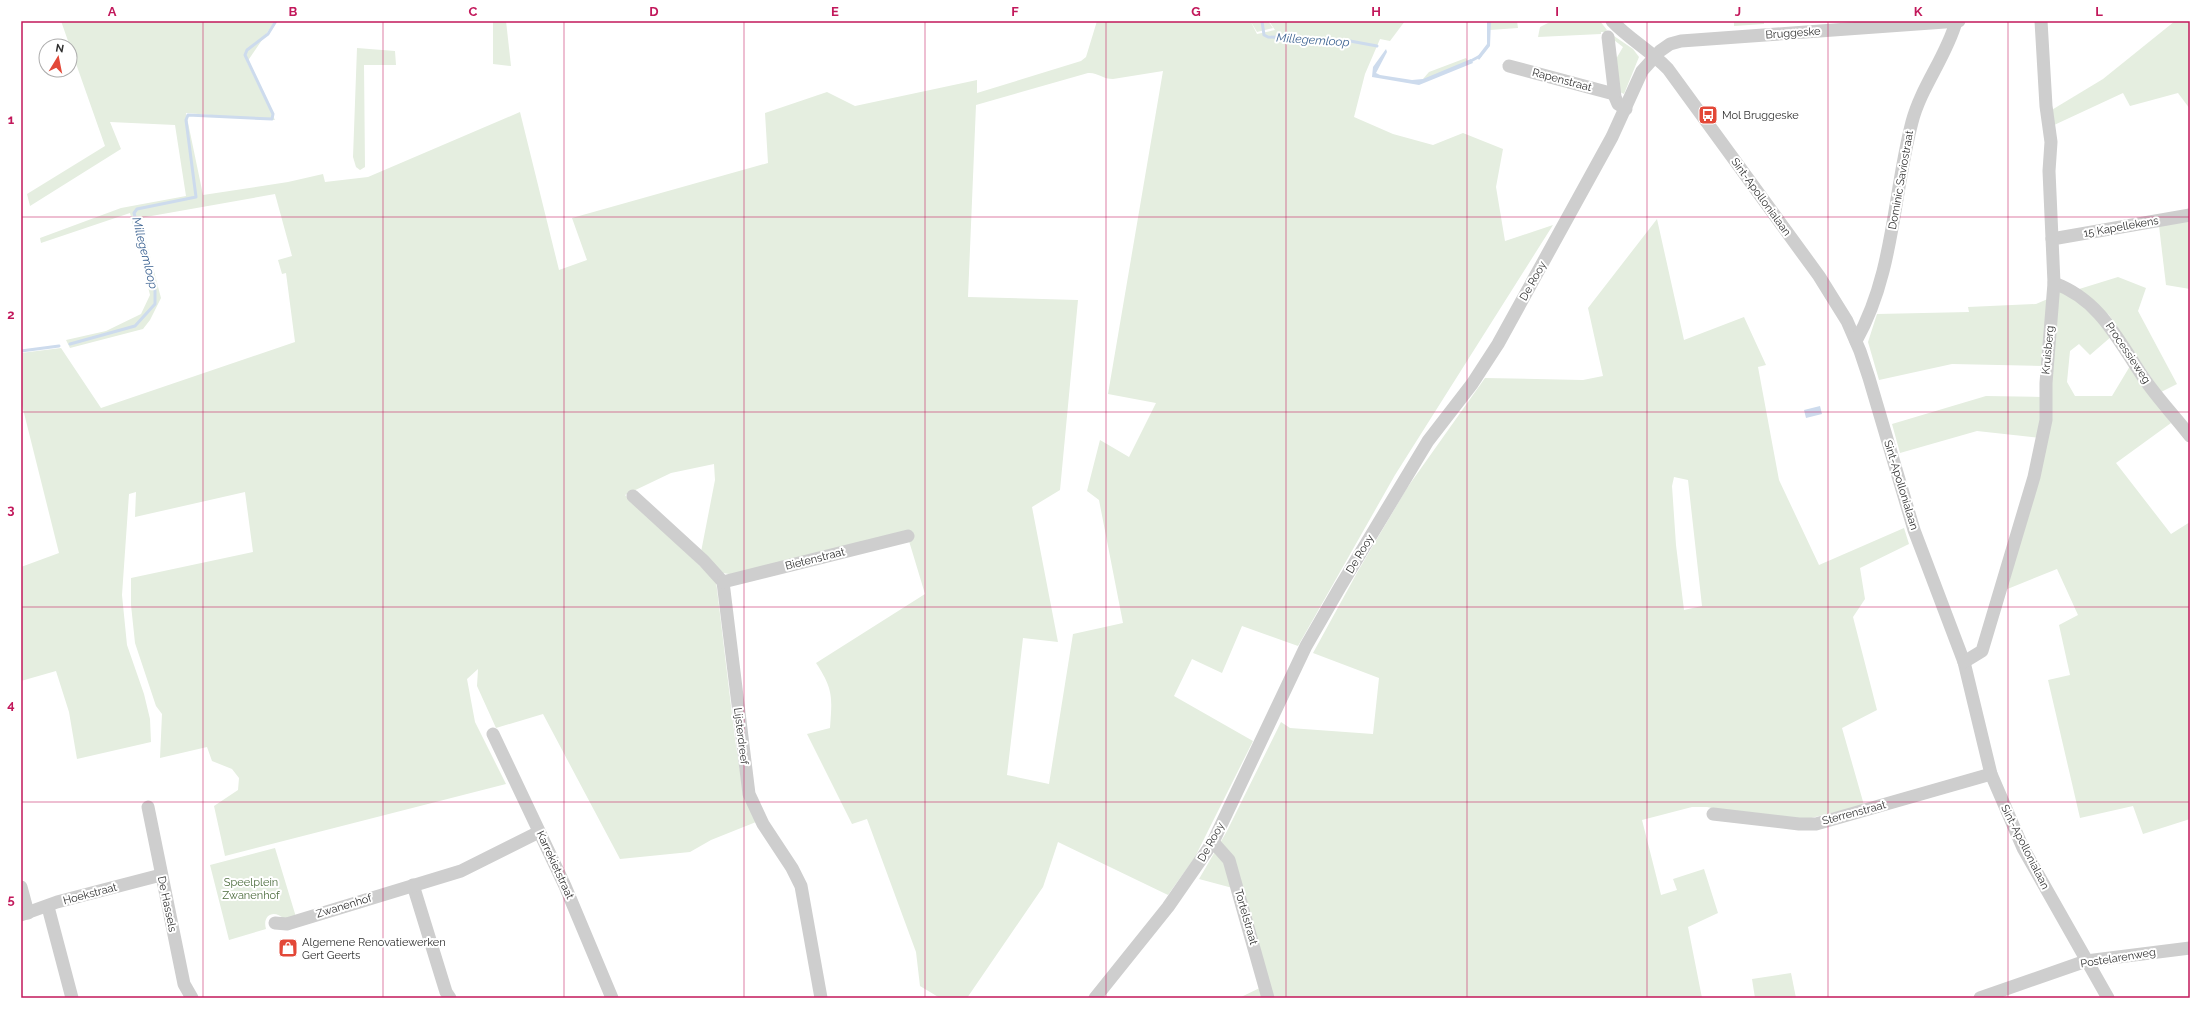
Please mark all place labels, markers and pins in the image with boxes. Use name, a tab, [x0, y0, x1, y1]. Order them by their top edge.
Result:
bus stop icon: Mol Bruggeske	[1697, 104, 1719, 126]
place label: Mol Bruggeske	[1722, 109, 1799, 122]
place label: Algemene Renovatiewerken Gert Geerts	[302, 936, 446, 962]
shop icon: Algemene Renovatiewerken Gert Geerts	[277, 937, 299, 959]

